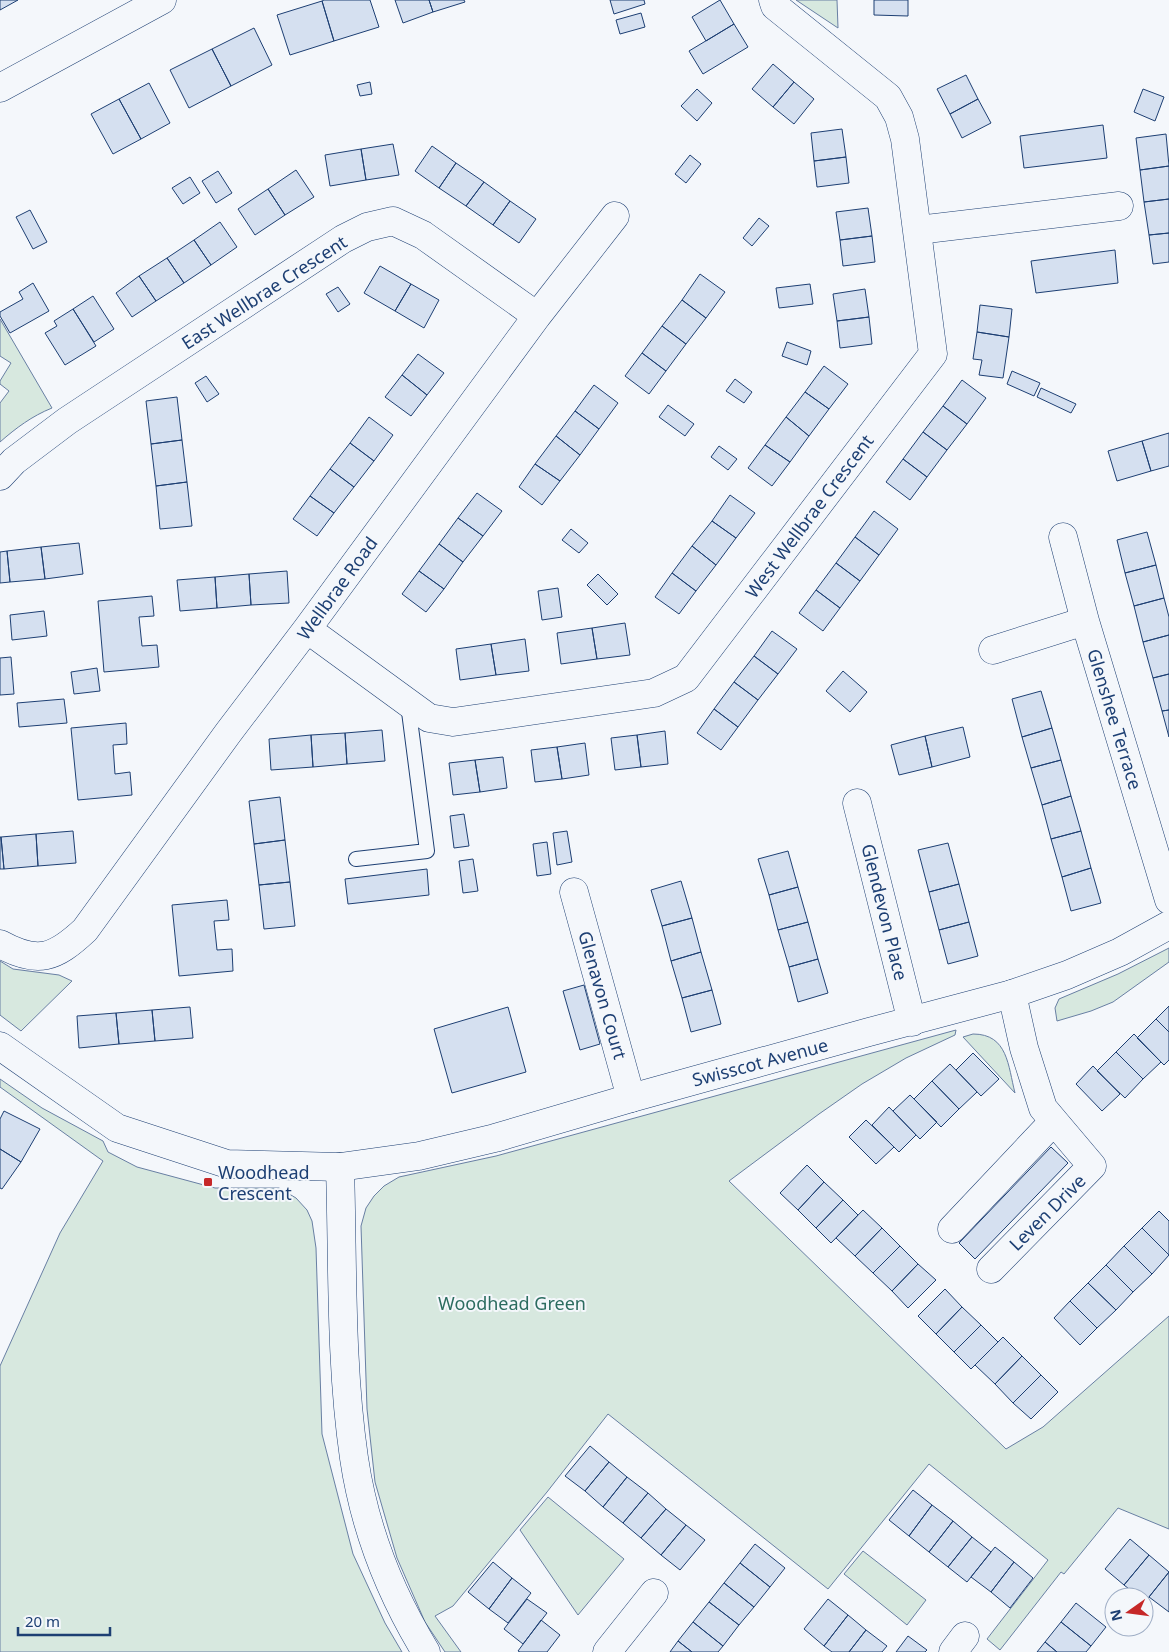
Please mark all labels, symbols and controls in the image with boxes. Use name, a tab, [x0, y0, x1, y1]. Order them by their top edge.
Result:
street label: East Wellbrae Crescent	[177, 229, 352, 354]
street label: West Wellbrae Crescent	[740, 429, 879, 603]
street label: Wellbrae Road	[291, 532, 383, 644]
street label: Glenshee Terrace	[1082, 646, 1148, 792]
street label: Glendevon Place	[856, 841, 914, 983]
street label: Glenavon Court	[573, 928, 633, 1062]
street label: Swisscot Avenue	[689, 1032, 831, 1092]
place label: Woodhead Crescent	[218, 1160, 310, 1205]
street label: Leven Drive	[1004, 1169, 1090, 1255]
marker: Woodhead Crescent	[202, 1176, 214, 1188]
park label: Woodhead Green	[438, 1291, 586, 1315]
north arrow	[1104, 1587, 1154, 1637]
scale bar	[18, 1604, 110, 1636]
text: N	[1105, 1607, 1126, 1623]
text: 20 m	[25, 1611, 60, 1631]

